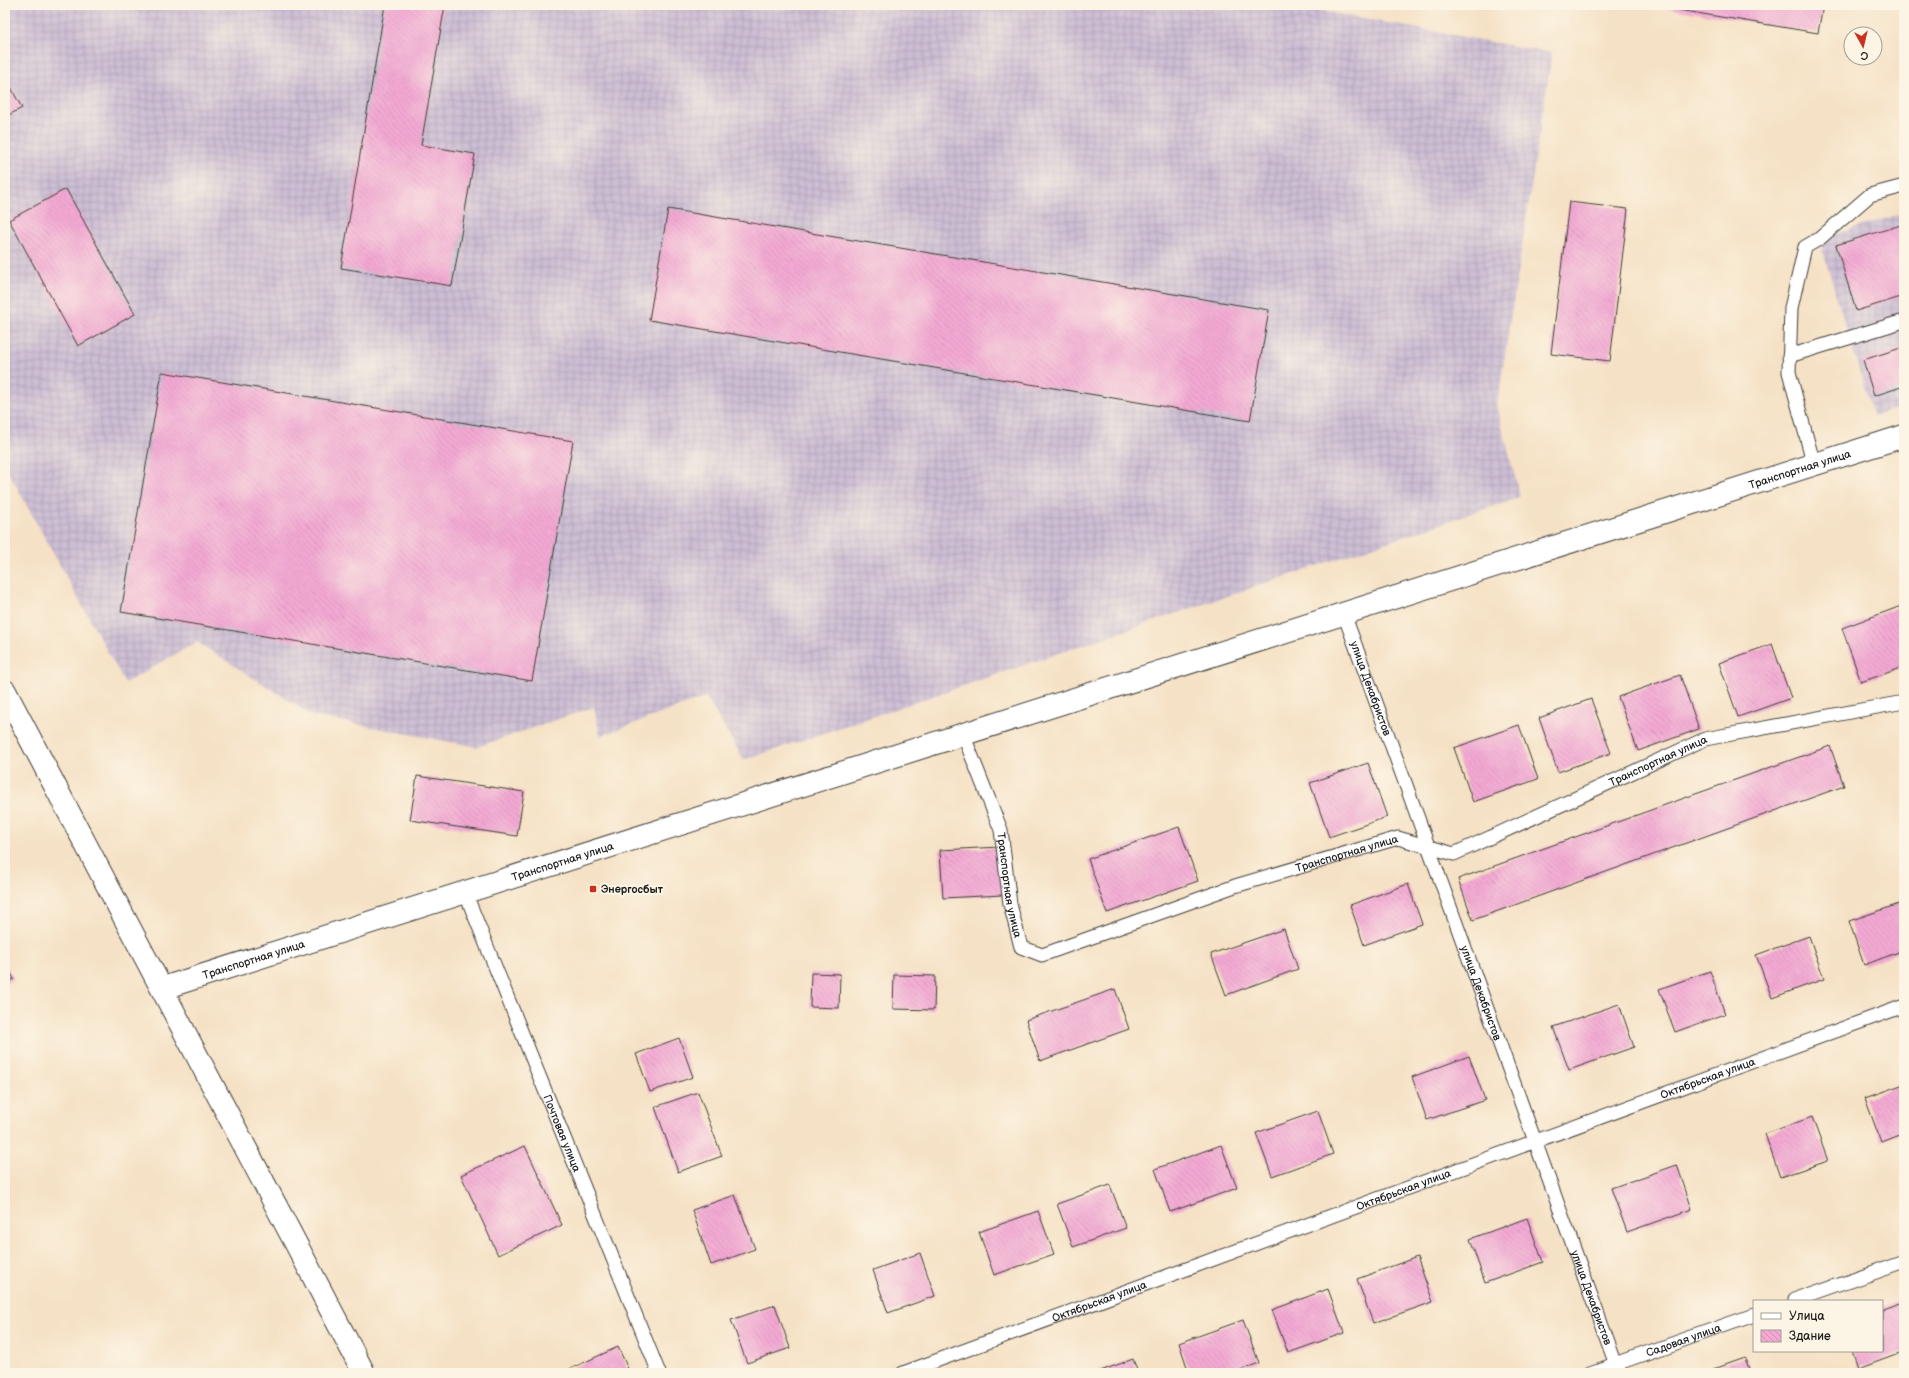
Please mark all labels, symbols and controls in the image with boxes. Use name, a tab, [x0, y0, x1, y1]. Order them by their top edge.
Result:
north arrow	[1843, 26, 1883, 66]
text: С	[1859, 48, 1869, 62]
street label: Транспортная улица	[1747, 447, 1853, 491]
street label: улица Декабристов	[1348, 639, 1394, 738]
street label: Транспортная улица	[1607, 732, 1709, 789]
street label: Транспортная улица	[995, 832, 1025, 939]
street label: Транспортная улица	[1294, 832, 1400, 874]
street label: Транспортная улица	[510, 839, 616, 884]
place label: Энергосбыт	[601, 883, 664, 896]
marker: Энергосбыт	[588, 884, 598, 894]
street label: Транспортная улица	[201, 937, 307, 982]
street label: улица Декабристов	[1458, 944, 1504, 1042]
street label: Октябрьская улица	[1659, 1055, 1757, 1101]
street label: Почтовая улица	[541, 1093, 584, 1174]
street label: Октябрьская улица	[1354, 1166, 1453, 1213]
street label: улица Декабристов	[1569, 1248, 1615, 1347]
street label: Октябрьская улица	[1050, 1278, 1149, 1324]
legend	[1753, 1300, 1883, 1352]
text: Улица	[1789, 1309, 1825, 1324]
street label: Садовая улица	[1644, 1321, 1723, 1359]
text: Здание	[1789, 1329, 1831, 1344]

